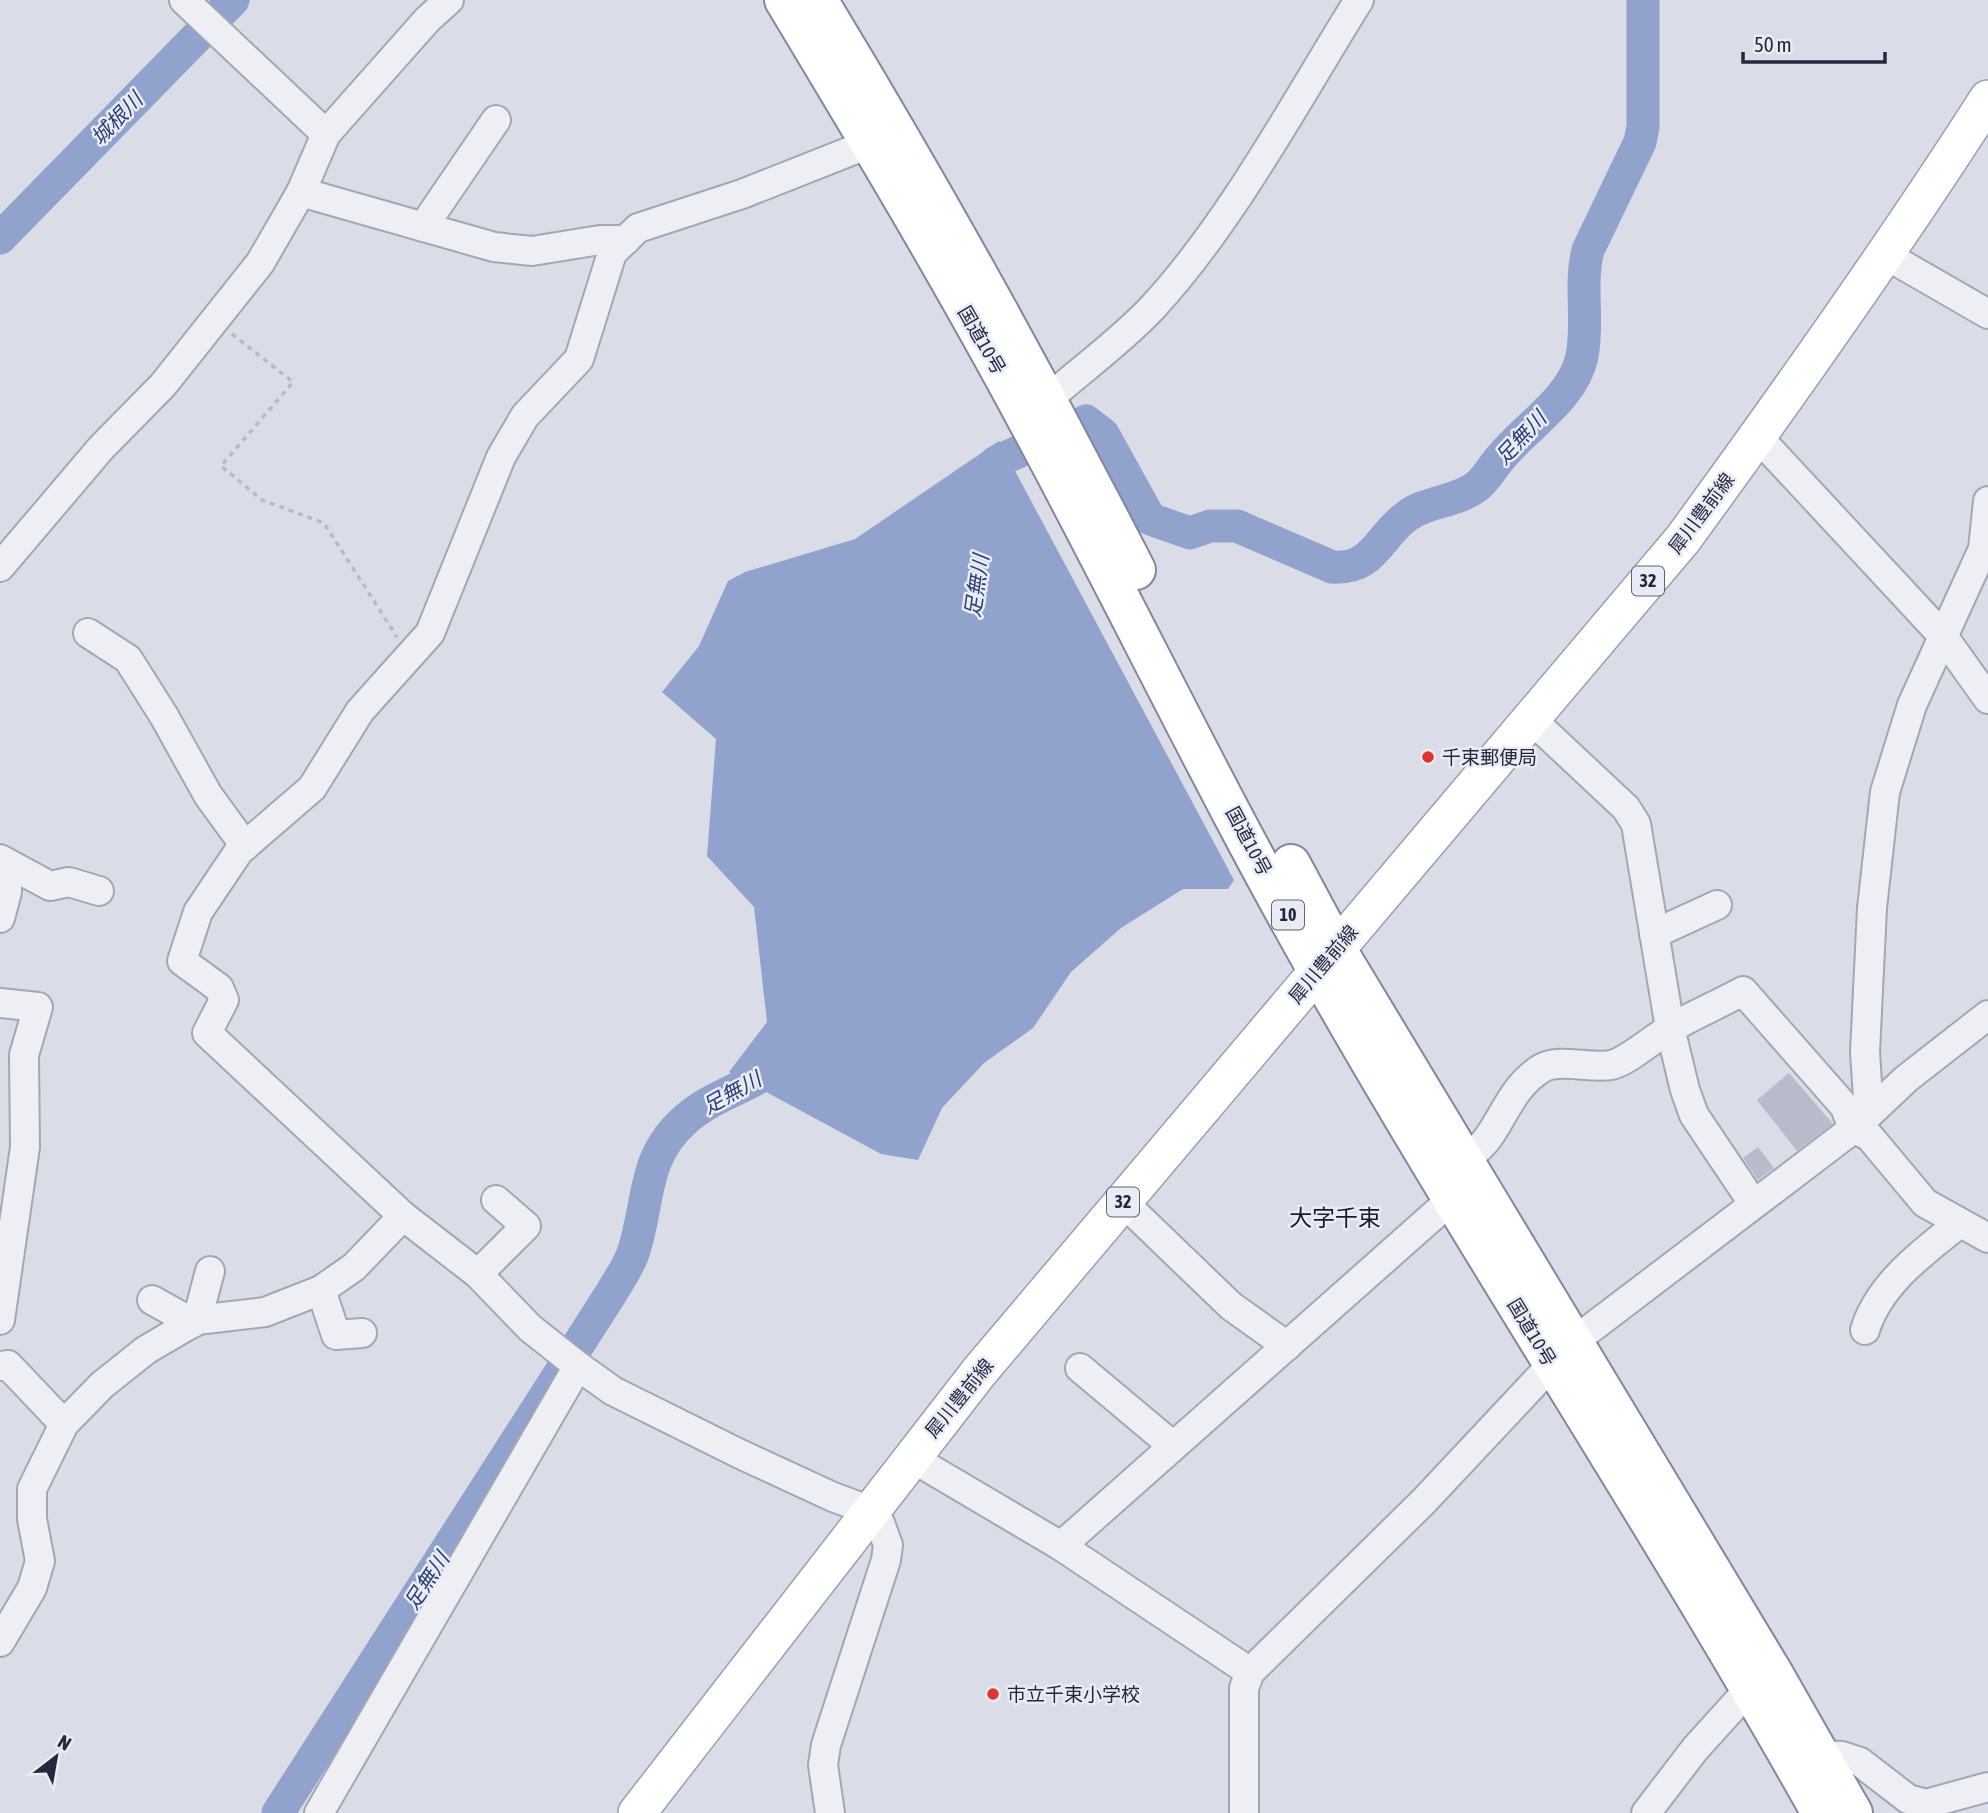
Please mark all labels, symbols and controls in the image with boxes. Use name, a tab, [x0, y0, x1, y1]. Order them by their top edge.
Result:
scale bar	[1743, 21, 1885, 65]
text: 50 m	[1754, 32, 1792, 56]
water label: 城根川	[86, 86, 148, 149]
street label: 国道10号	[954, 302, 1010, 378]
water label: 足無川	[1490, 405, 1552, 469]
street label: 犀川豊前線	[1664, 468, 1738, 558]
water label: 足無川	[960, 551, 993, 619]
road number: 32	[1632, 566, 1664, 596]
place label: 千束郵便局	[1442, 746, 1537, 768]
marker: 千束郵便局	[1420, 749, 1436, 765]
street label: 国道10号	[1222, 803, 1276, 879]
road number: 10	[1272, 900, 1304, 930]
street label: 犀川豊前線	[1284, 921, 1362, 1007]
water label: 足無川	[698, 1065, 767, 1118]
road number: 32	[1107, 1188, 1139, 1217]
district label: 大字千束	[1289, 1205, 1381, 1231]
street label: 国道10号	[1503, 1294, 1561, 1370]
street label: 犀川豊前線	[921, 1354, 997, 1442]
water label: 足無川	[399, 1546, 454, 1613]
place label: 市立千束小学校	[1007, 1683, 1140, 1705]
marker: 市立千束小学校	[985, 1686, 1001, 1702]
north arrow	[21, 1722, 91, 1792]
text: N	[54, 1730, 75, 1755]

